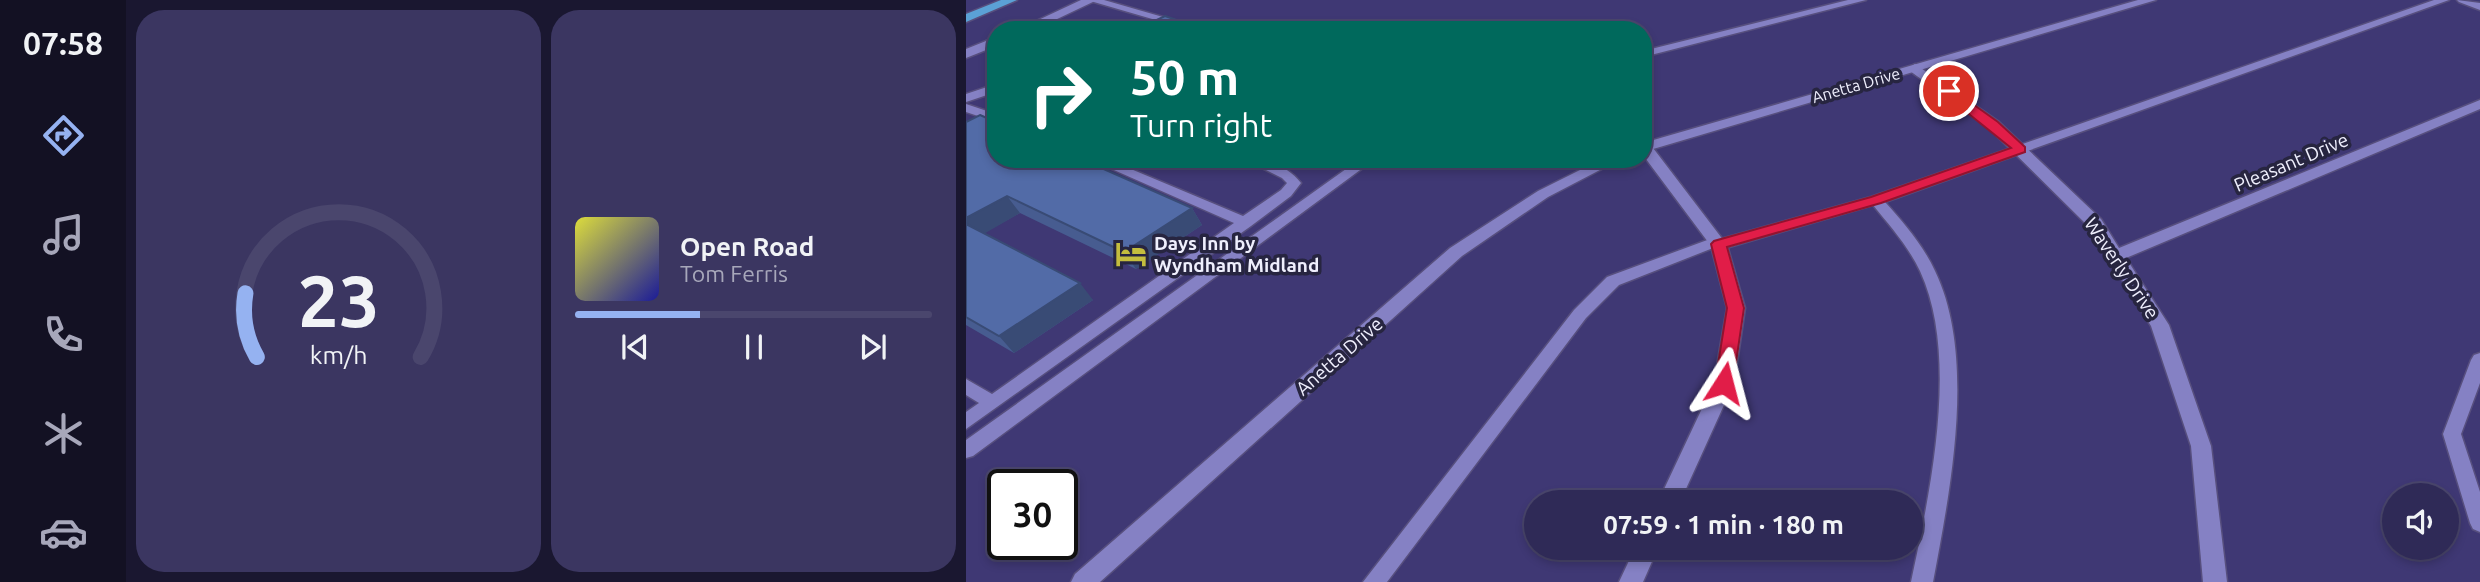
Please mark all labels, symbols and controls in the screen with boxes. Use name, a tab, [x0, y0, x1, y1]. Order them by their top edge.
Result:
text: 07:58	[23, 25, 103, 61]
icon: right	[1015, 49, 1106, 140]
text: 50 m	[1130, 49, 1239, 104]
pin	[1919, 61, 1979, 121]
street label: Anetta Drive	[1810, 64, 1902, 106]
icon: arrive	[1930, 72, 1968, 110]
text: Turn right	[1130, 107, 1272, 143]
icon: directions	[39, 111, 88, 160]
street label: Pleasant Drive	[2230, 128, 2352, 196]
icon: music	[39, 210, 88, 259]
street label: Waverly Drive	[2080, 213, 2164, 323]
text: Open Road	[680, 232, 814, 261]
place label: Days Inn by Wyndham Midland	[1154, 232, 1319, 276]
hotel icon: Days Inn by Wyndham Midland	[1114, 237, 1148, 271]
text: 23	[297, 259, 380, 341]
text: Tom Ferris	[680, 261, 788, 286]
icon: phone	[39, 310, 88, 359]
street label: Anetta Drive	[1291, 312, 1387, 400]
icon: previous	[616, 328, 654, 366]
icon: pause	[735, 328, 773, 366]
icon: next	[854, 328, 892, 366]
text: km/h	[310, 341, 367, 369]
position arrow	[1687, 346, 1761, 420]
icon: climate	[39, 409, 88, 458]
speed limit sign: 30	[987, 469, 1078, 560]
map controls	[2382, 483, 2459, 560]
button: sound	[2382, 483, 2459, 560]
icon: car	[39, 508, 88, 557]
text: 07:59 · 1 min · 180 m	[1603, 510, 1844, 539]

